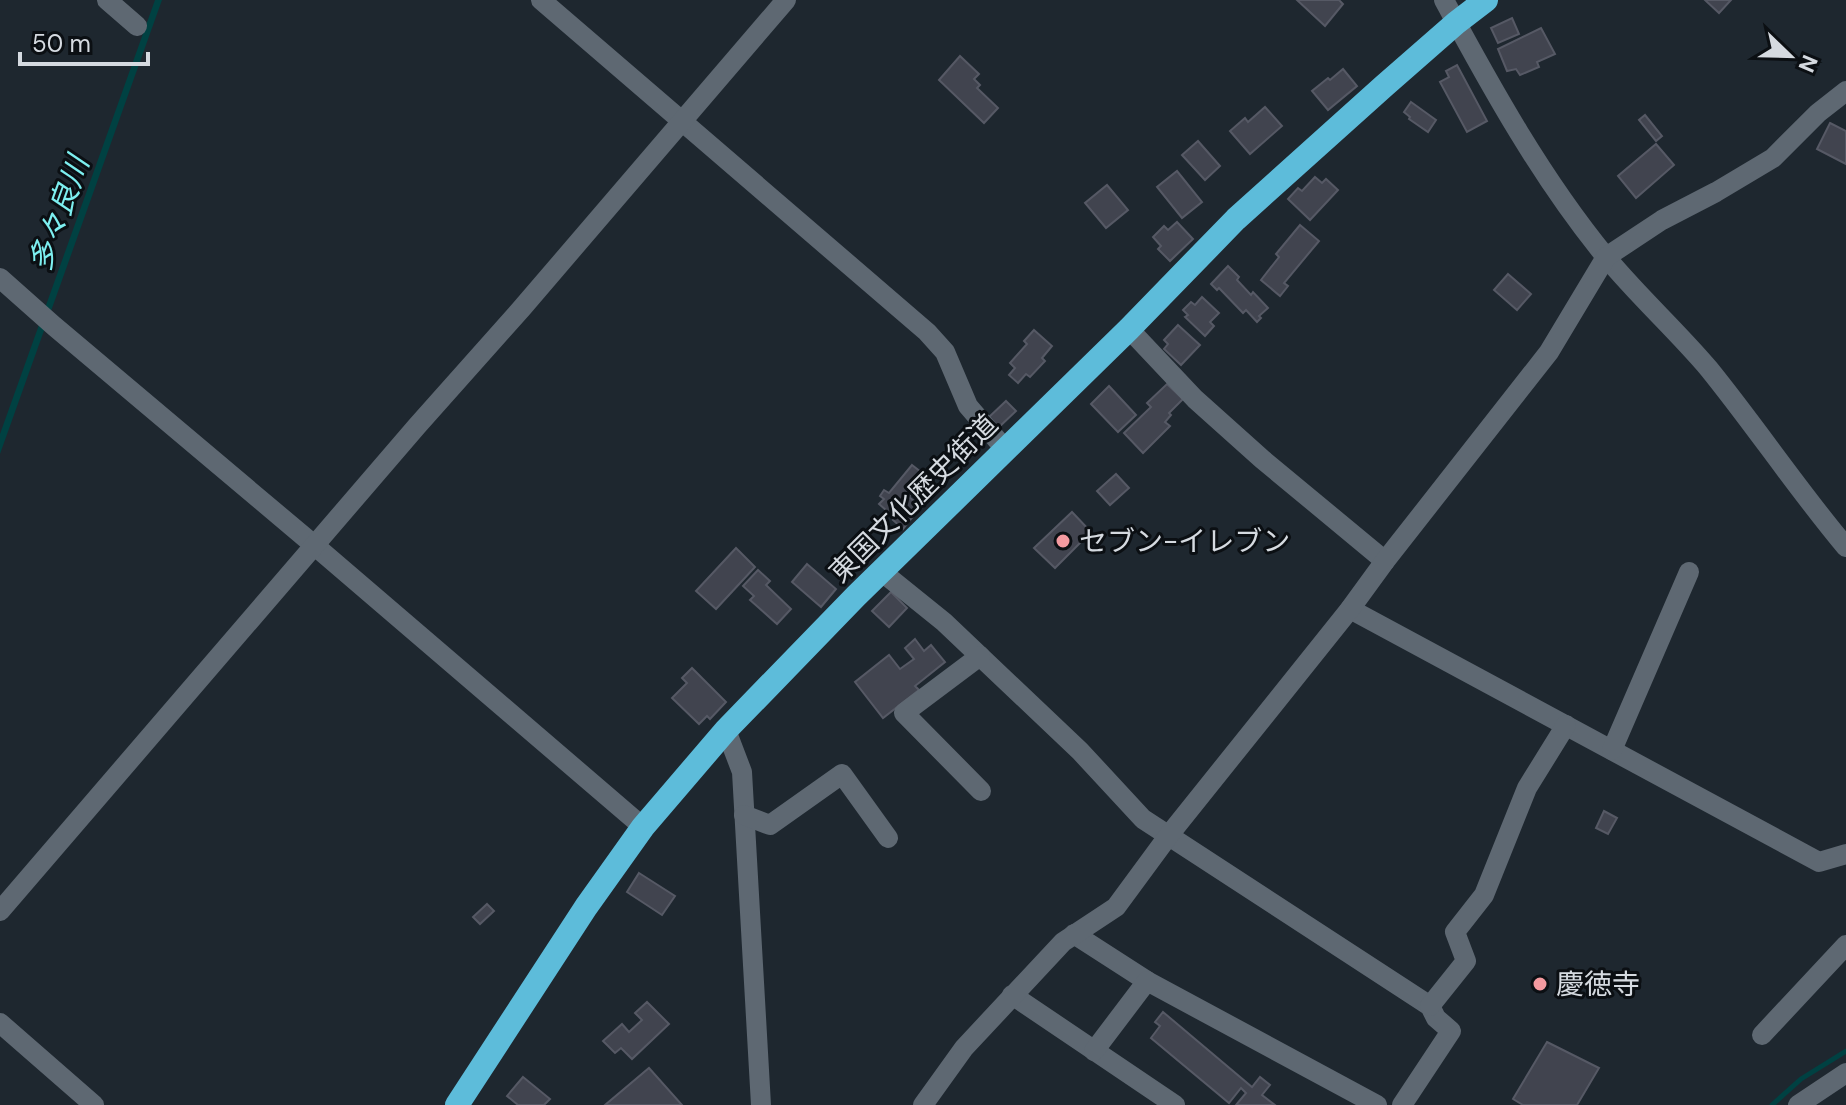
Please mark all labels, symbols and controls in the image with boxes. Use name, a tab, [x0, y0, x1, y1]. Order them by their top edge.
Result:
scale bar	[20, 16, 148, 66]
north arrow	[1750, 16, 1830, 96]
text: 50 m	[32, 28, 91, 59]
text: N	[1791, 51, 1824, 77]
water label: 多々良川	[20, 148, 98, 277]
street label: 東国文化歴史街道	[821, 406, 1006, 591]
place label: セブン-イレブン	[1079, 523, 1290, 560]
marker: セブン-イレブン	[1054, 532, 1072, 550]
place label: 慶徳寺	[1556, 966, 1640, 1003]
marker: 慶徳寺	[1531, 975, 1549, 993]

